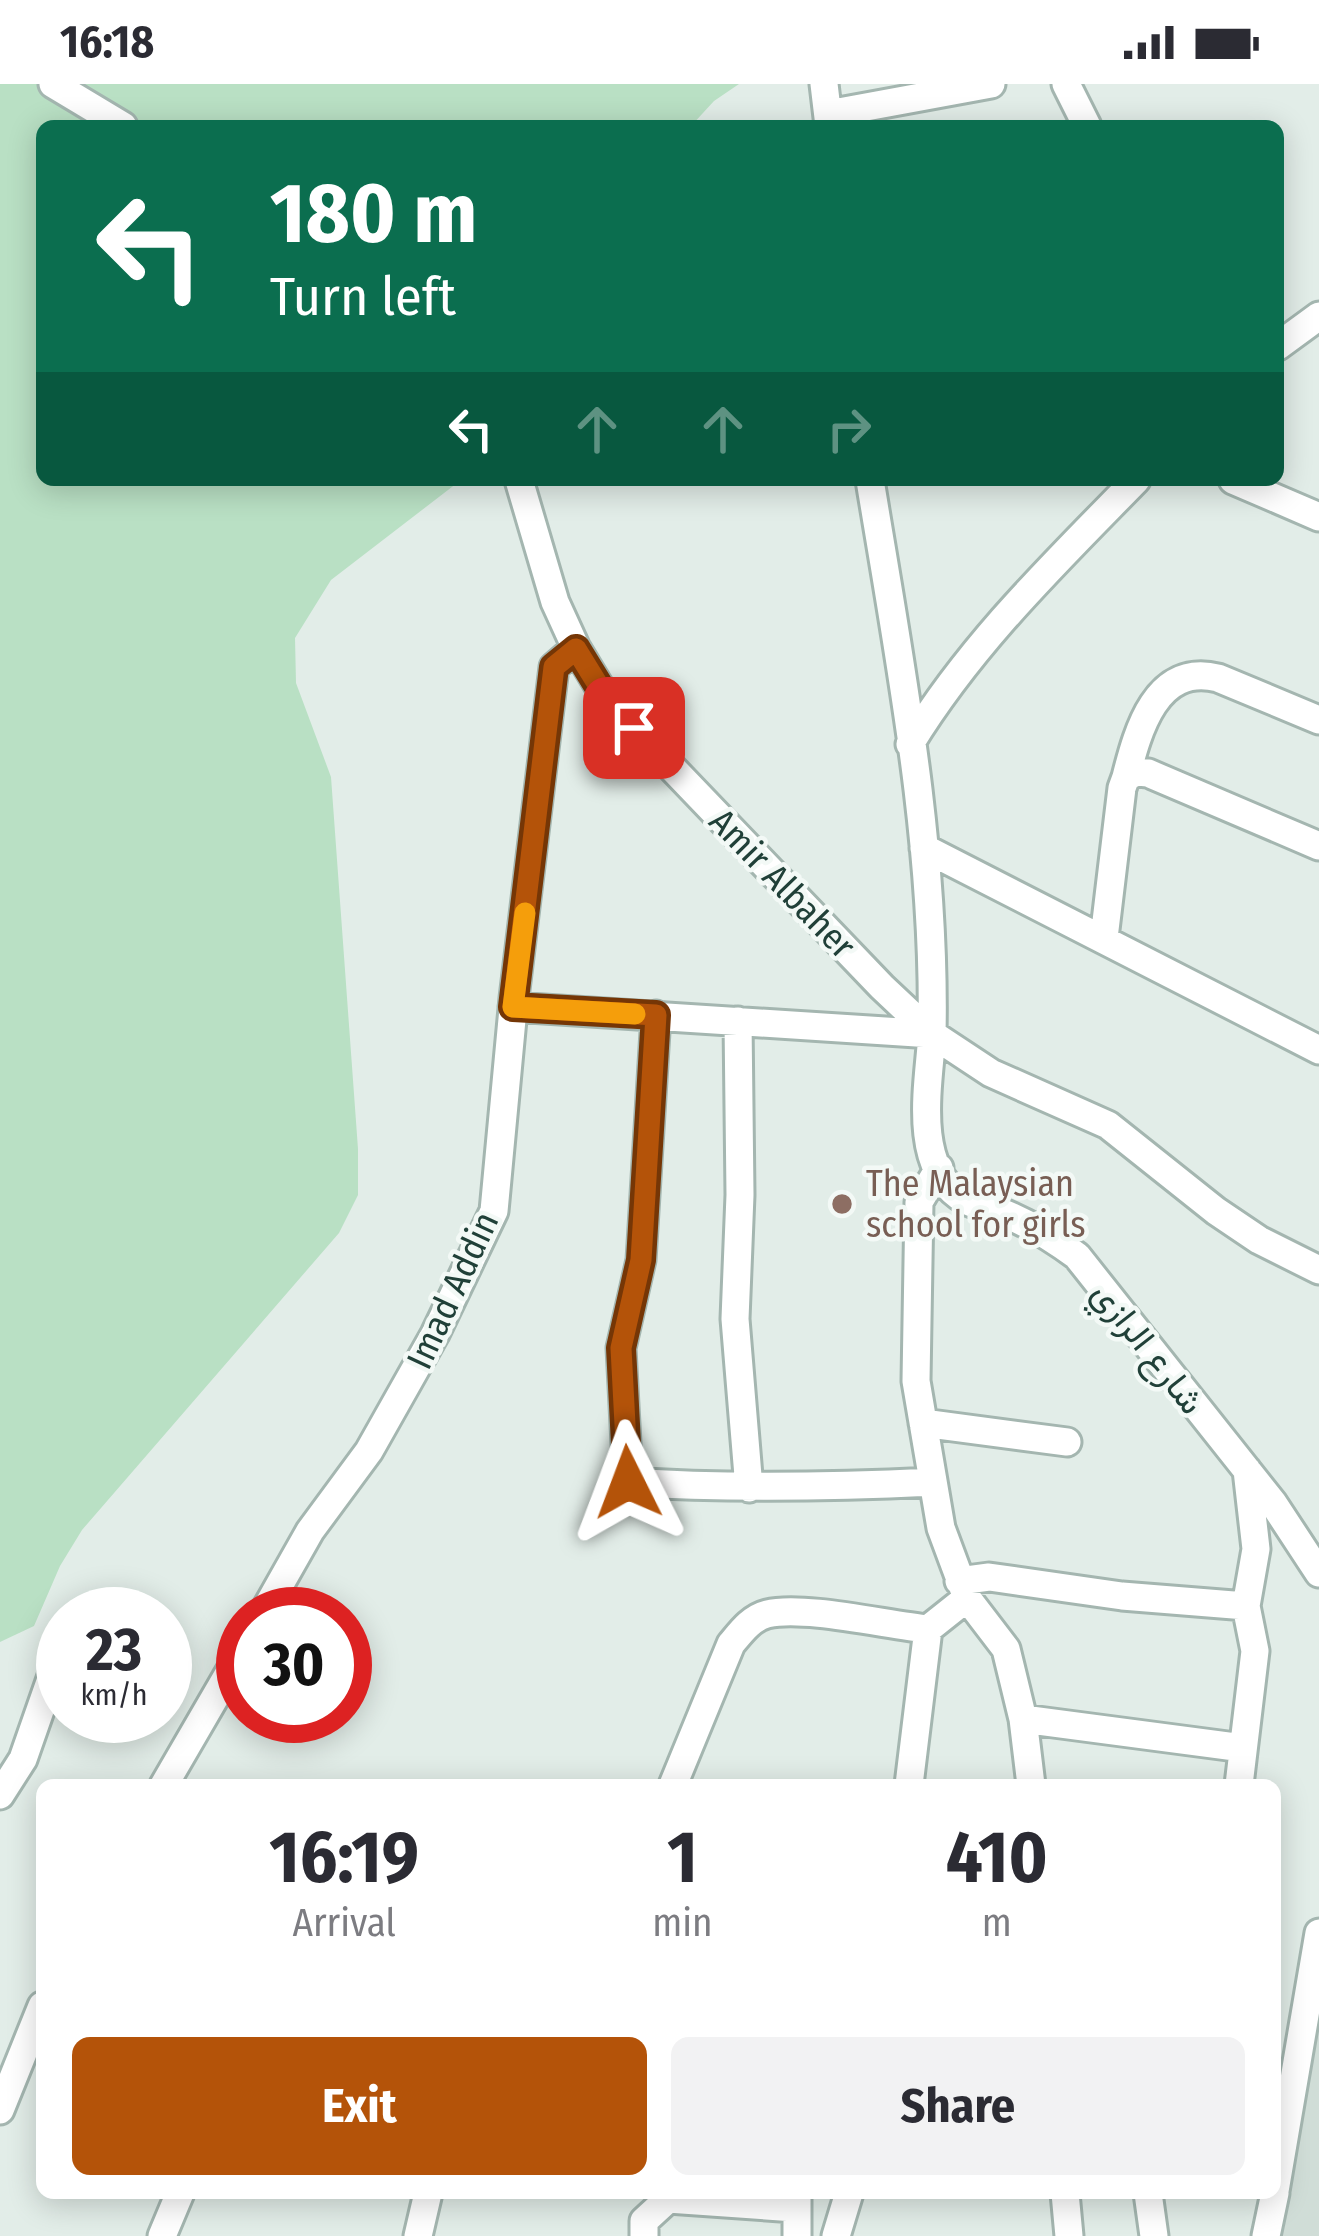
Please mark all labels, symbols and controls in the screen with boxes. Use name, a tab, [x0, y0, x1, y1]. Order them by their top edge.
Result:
text: 16:18	[60, 15, 154, 69]
text: 180 m	[270, 163, 477, 264]
icon: left	[72, 168, 228, 324]
text: Turn left	[270, 265, 456, 329]
icon: left	[438, 396, 504, 462]
icon: ahead	[564, 396, 630, 462]
icon: ahead	[690, 396, 756, 462]
icon: right	[816, 396, 882, 462]
pin	[583, 677, 685, 779]
icon: arrive	[601, 695, 667, 761]
street label: Amir Albaher	[700, 800, 865, 968]
place label: The Malaysian school for girls	[866, 1162, 1086, 1247]
marker: The Malaysian school for girls	[829, 1191, 855, 1217]
street label: Imad Addin	[397, 1205, 508, 1376]
street label: شارع الرازي	[1077, 1272, 1214, 1427]
position arrow	[565, 1419, 691, 1545]
speed limit sign: 30	[216, 1587, 372, 1743]
text: 23	[86, 1614, 142, 1686]
text: km/h	[81, 1677, 147, 1713]
text: 16:19	[269, 1815, 419, 1901]
text: 1	[667, 1815, 698, 1901]
text: 410	[946, 1815, 1048, 1901]
text: Arrival	[292, 1900, 396, 1946]
text: min	[652, 1900, 713, 1946]
text: m	[982, 1900, 1012, 1946]
button: Exit	[72, 2037, 647, 2175]
button: Share	[671, 2037, 1245, 2175]

